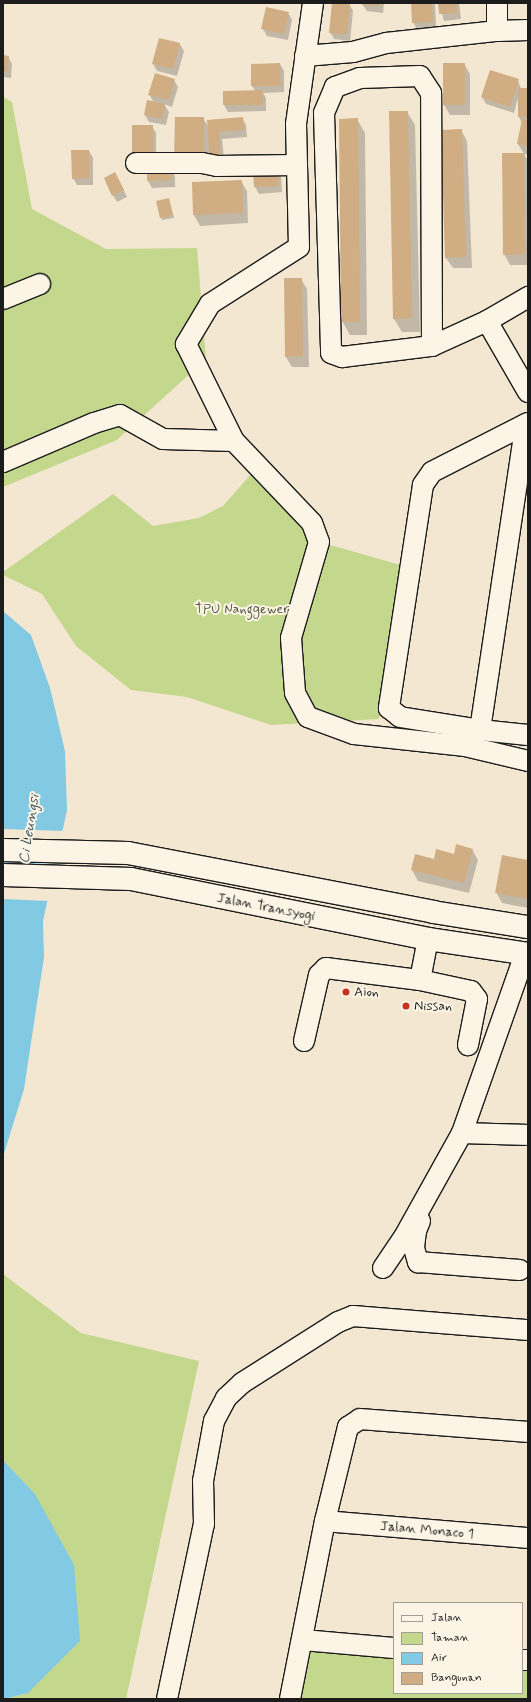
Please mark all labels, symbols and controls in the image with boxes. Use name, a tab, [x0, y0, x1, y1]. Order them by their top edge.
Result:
park label: TPU Nanggewer	[195, 601, 289, 617]
water label: Ci Leungsi	[16, 795, 44, 863]
street label: Jalan Transyogi	[216, 889, 316, 925]
place label: Aion	[354, 984, 379, 1000]
marker: Aion	[341, 987, 351, 997]
place label: Nissan	[414, 998, 452, 1014]
marker: Nissan	[401, 1001, 411, 1011]
street label: Jalan Monaco 1	[380, 1518, 474, 1542]
legend	[393, 1602, 523, 1694]
text: Jalan	[431, 1610, 462, 1626]
text: Taman	[431, 1630, 469, 1646]
text: Air	[431, 1650, 447, 1666]
text: Bangunan	[431, 1670, 482, 1686]

